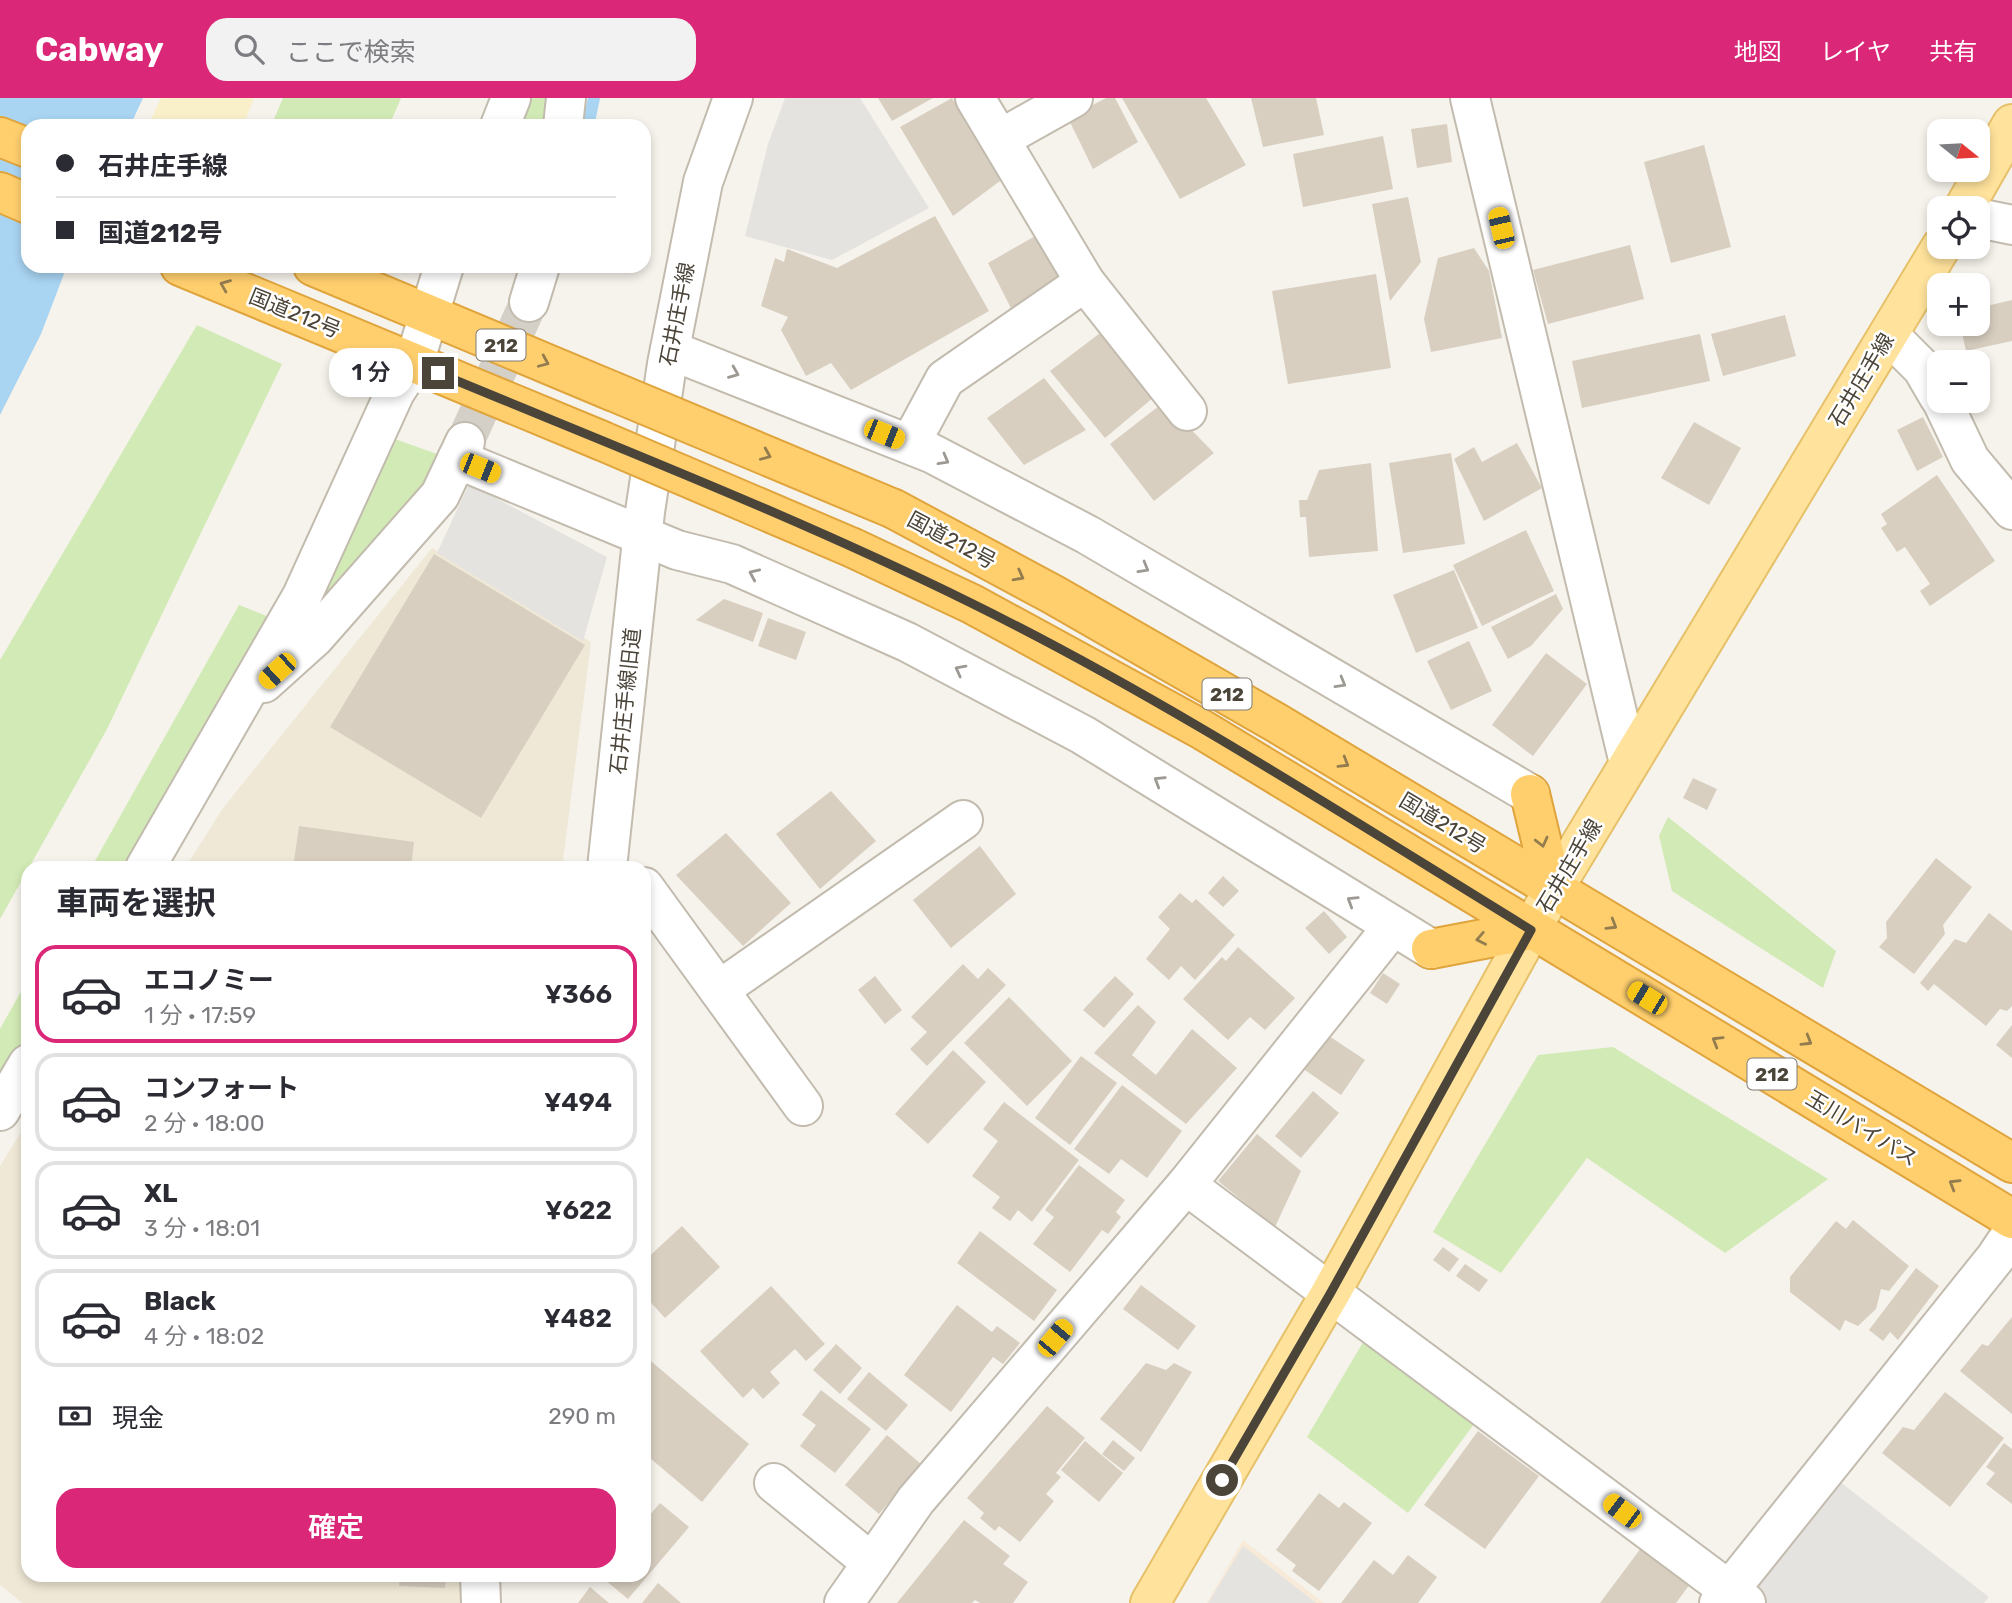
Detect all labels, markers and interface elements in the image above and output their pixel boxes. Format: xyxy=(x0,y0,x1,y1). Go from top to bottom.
search box xyxy=(206,18,696,81)
text: Cabway xyxy=(35,30,164,69)
icon: search xyxy=(230,30,268,68)
text: ここで検索 xyxy=(286,37,416,68)
text: 地図 xyxy=(1734,38,1782,66)
text: レイヤ xyxy=(1820,38,1891,66)
text: 共有 xyxy=(1929,38,1977,66)
north arrow xyxy=(1927,119,1990,182)
map controls xyxy=(1927,119,1990,413)
text: 石井庄手線 xyxy=(98,151,228,182)
button: locate xyxy=(1927,196,1990,259)
car xyxy=(1487,205,1516,251)
text: 国道212号 xyxy=(98,218,223,249)
street label: 石井庄手線 xyxy=(655,260,699,368)
button: + xyxy=(1927,273,1990,336)
one-way arrow xyxy=(220,279,232,293)
street label: 国道212号 xyxy=(246,283,344,343)
street label: 石井庄手線 xyxy=(1823,329,1899,431)
road number: 212 xyxy=(476,330,526,360)
callout: 1 分 xyxy=(330,348,414,398)
button: − xyxy=(1927,350,1990,413)
one-way arrow xyxy=(537,354,549,368)
route end xyxy=(422,357,454,389)
text: 1 分 xyxy=(351,358,391,386)
one-way arrow xyxy=(727,365,739,379)
car xyxy=(861,416,908,452)
one-way arrow xyxy=(758,447,771,461)
car xyxy=(457,450,504,486)
one-way arrow xyxy=(937,452,949,465)
street label: 国道212号 xyxy=(903,506,1001,574)
one-way arrow xyxy=(1137,560,1150,573)
one-way arrow xyxy=(749,568,761,582)
one-way arrow xyxy=(1012,568,1025,581)
street label: 石井庄手線旧道 xyxy=(605,627,645,775)
car xyxy=(255,649,300,693)
one-way arrow xyxy=(955,665,967,678)
one-way arrow xyxy=(1333,675,1346,688)
road number: 212 xyxy=(1202,678,1252,709)
one-way arrow xyxy=(1336,755,1349,768)
one-way arrow xyxy=(1153,777,1166,790)
street label: 国道212号 xyxy=(1395,787,1491,859)
street label: 石井庄手線 xyxy=(1531,815,1607,917)
one-way arrow xyxy=(1534,836,1548,848)
text: 車両を選択 xyxy=(56,884,216,922)
one-way arrow xyxy=(1347,896,1360,909)
one-way arrow xyxy=(1604,917,1617,930)
one-way arrow xyxy=(1475,931,1487,946)
icon: car xyxy=(60,963,123,1026)
text: エコノミー xyxy=(144,965,274,996)
car xyxy=(1624,978,1671,1018)
text: ¥366 xyxy=(545,979,612,1010)
text: 1 分 · 17:59 xyxy=(144,1001,256,1029)
one-way arrow xyxy=(1800,1033,1813,1046)
one-way arrow xyxy=(1711,1036,1724,1049)
road number: 212 xyxy=(1748,1058,1796,1090)
icon: car xyxy=(60,1071,123,1134)
text: コンフォート xyxy=(144,1073,299,1104)
street label: 玉川バイパス xyxy=(1802,1085,1922,1171)
text: ¥494 xyxy=(544,1087,612,1118)
text: 2 分 · 18:00 xyxy=(144,1109,265,1137)
text: XL xyxy=(144,1178,177,1209)
icon: car xyxy=(60,1179,123,1242)
one-way arrow xyxy=(1948,1179,1961,1192)
text: ¥622 xyxy=(545,1195,612,1226)
text: 3 分 · 18:01 xyxy=(144,1214,260,1242)
text: Black xyxy=(144,1286,216,1317)
icon: car xyxy=(60,1287,123,1350)
text: ¥482 xyxy=(543,1303,612,1334)
car xyxy=(1034,1315,1077,1361)
text: 4 分 · 18:02 xyxy=(144,1322,264,1350)
icon: cash xyxy=(56,1397,94,1435)
text: 290 m xyxy=(548,1402,616,1430)
text: 現金 xyxy=(112,1403,164,1434)
route start xyxy=(1206,1464,1238,1496)
button: 確定 xyxy=(56,1488,616,1568)
car xyxy=(1599,1490,1646,1532)

